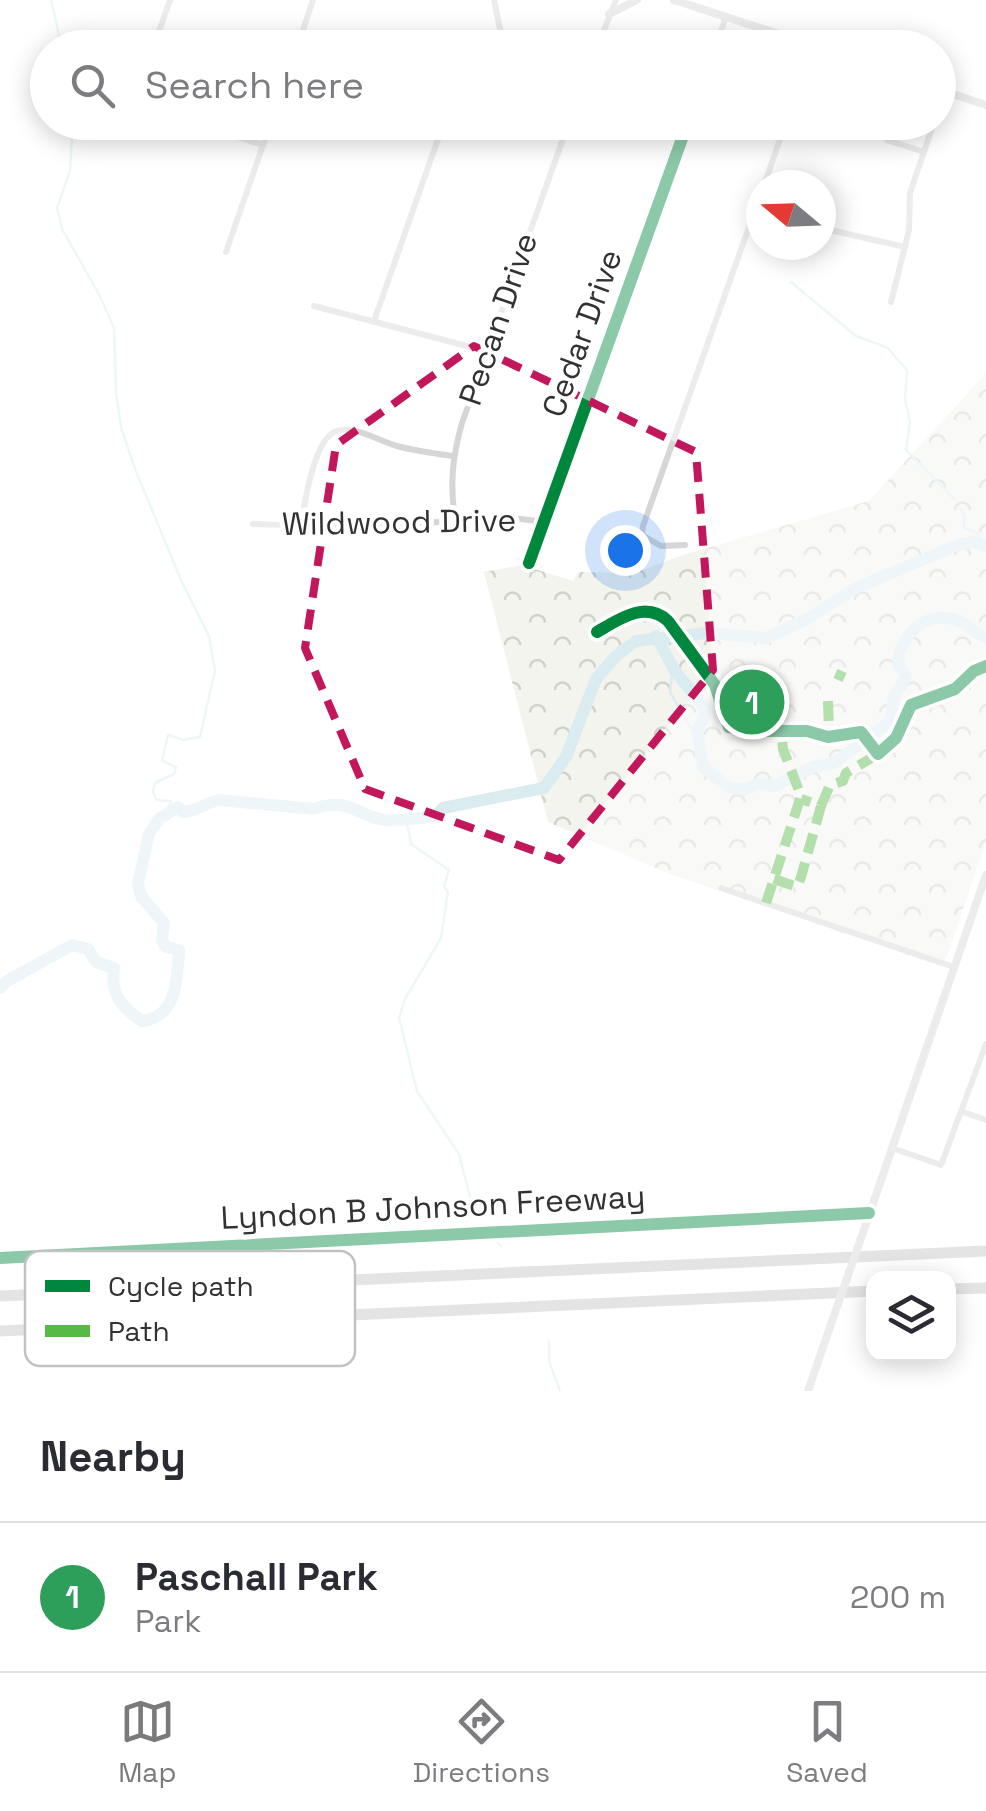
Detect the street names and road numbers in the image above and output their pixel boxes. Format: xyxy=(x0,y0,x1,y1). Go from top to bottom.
street label: Pecan Drive xyxy=(450,228,546,410)
street label: Cedar Drive xyxy=(533,244,631,422)
street label: Wildwood Drive xyxy=(281,500,517,544)
street label: Lyndon B Johnson Freeway xyxy=(220,1176,646,1238)

